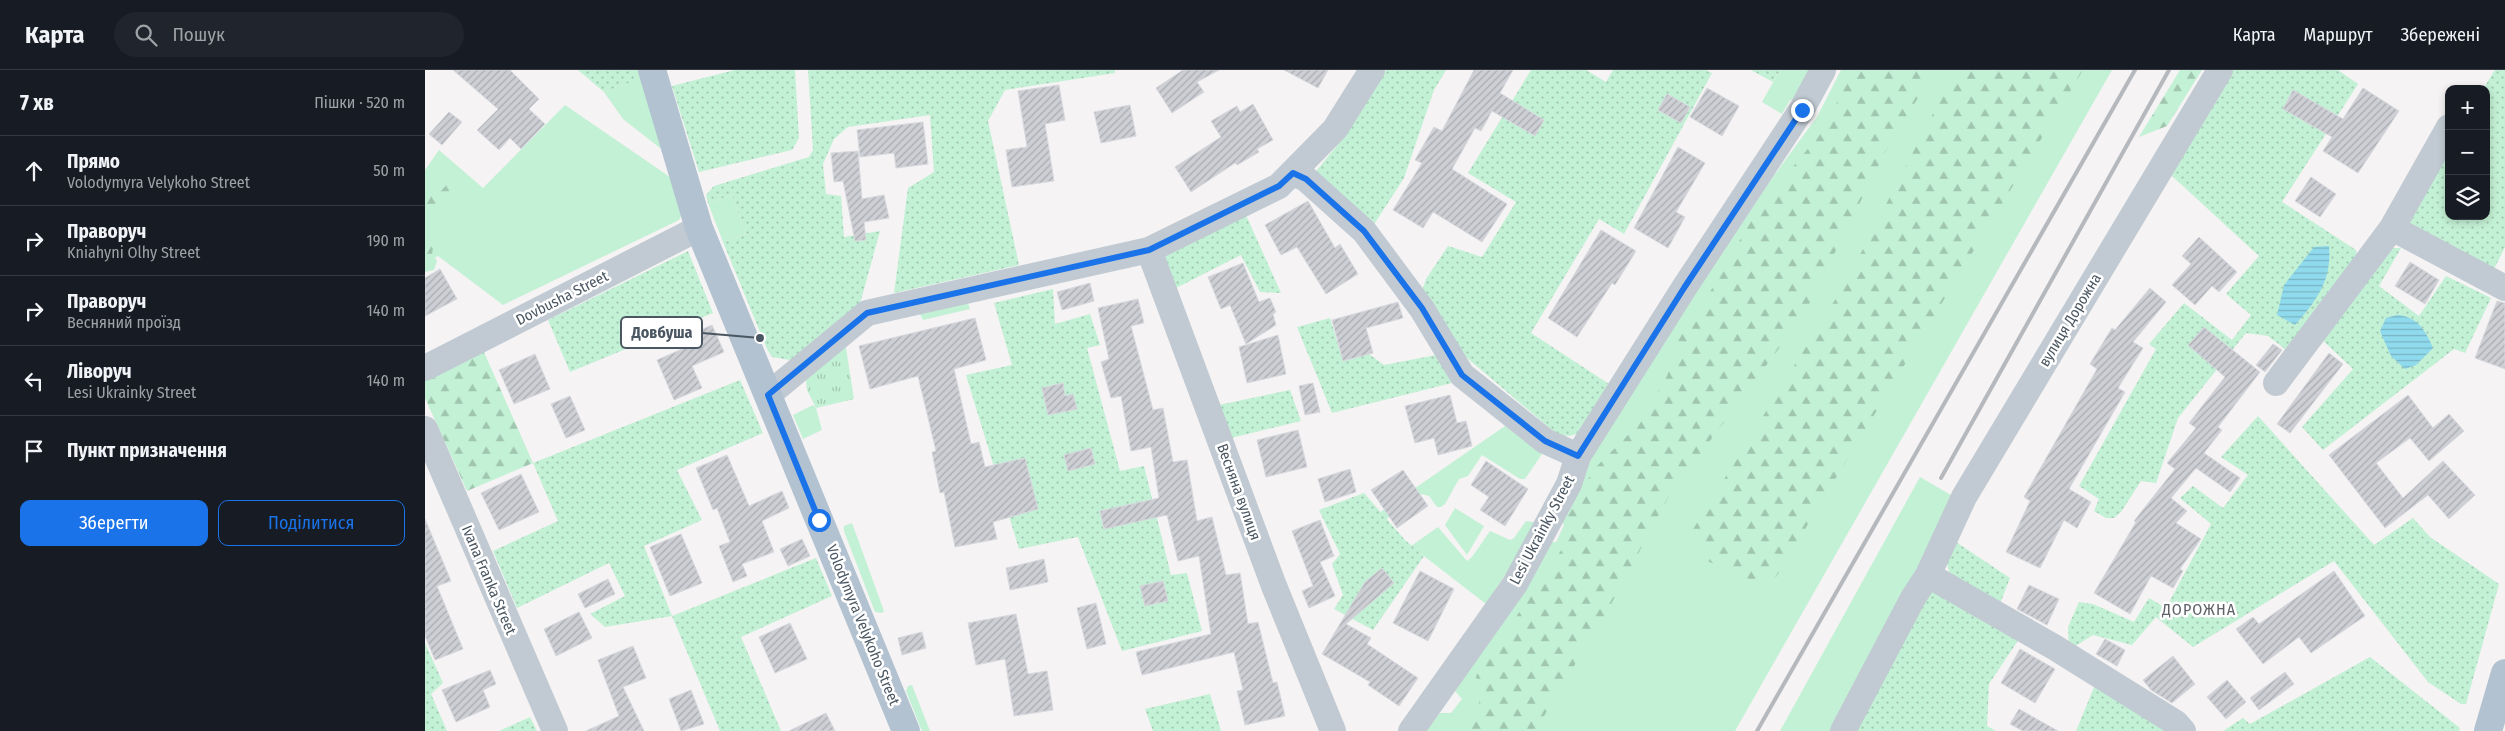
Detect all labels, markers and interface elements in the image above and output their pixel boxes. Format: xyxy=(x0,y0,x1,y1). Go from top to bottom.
search box xyxy=(114,12,464,57)
text: Карта xyxy=(25,21,84,49)
icon: search xyxy=(132,21,160,49)
text: Пошук xyxy=(172,23,225,46)
text: Карта xyxy=(2233,24,2276,46)
text: Маршрут xyxy=(2304,24,2373,46)
text: Збережені xyxy=(2401,24,2480,46)
map controls xyxy=(2445,85,2490,220)
button: + xyxy=(2445,85,2490,130)
text: 7 хв xyxy=(20,90,54,116)
text: Пішки · 520 m xyxy=(314,93,405,112)
route end xyxy=(1791,99,1814,122)
button: − xyxy=(2445,130,2490,175)
text: Прямо xyxy=(67,150,120,173)
icon: ahead xyxy=(20,157,48,185)
text: 50 m xyxy=(373,161,405,180)
text: Volodymyra Velykoho Street xyxy=(67,173,250,192)
button: layers xyxy=(2445,175,2490,220)
text: Праворуч xyxy=(67,220,146,243)
icon: right xyxy=(20,227,48,255)
text: 190 m xyxy=(367,231,405,250)
text: Kniahyni Olhy Street xyxy=(67,243,200,262)
street label: Dovbusha Street xyxy=(513,267,611,329)
street label: вулиця Дорожна xyxy=(2035,270,2105,370)
text: Праворуч xyxy=(67,290,146,313)
icon: right xyxy=(20,297,48,325)
text: 140 m xyxy=(367,301,405,320)
text: Весняний проїзд xyxy=(67,313,181,332)
callout: Довбуша xyxy=(621,317,702,348)
text: Довбуша xyxy=(630,323,693,342)
text: Ліворуч xyxy=(67,360,132,383)
icon: left xyxy=(20,367,48,395)
text: 140 m xyxy=(367,371,405,390)
text: Lesi Ukrainky Street xyxy=(67,383,196,402)
icon: arrive xyxy=(20,437,48,465)
text: Пункт призначення xyxy=(67,439,227,462)
street label: Весняна вулиця xyxy=(1213,441,1265,543)
street label: Lesi Ukrainky Street xyxy=(1506,472,1578,588)
button: Зберегти xyxy=(20,500,208,546)
button: Поділитися xyxy=(218,500,405,546)
route start xyxy=(808,509,831,532)
street label: Ivana Franka Street xyxy=(458,523,520,638)
street label: Volodymyra Velykoho Street xyxy=(823,542,904,708)
district label: ДОРОЖНА xyxy=(2161,600,2236,619)

